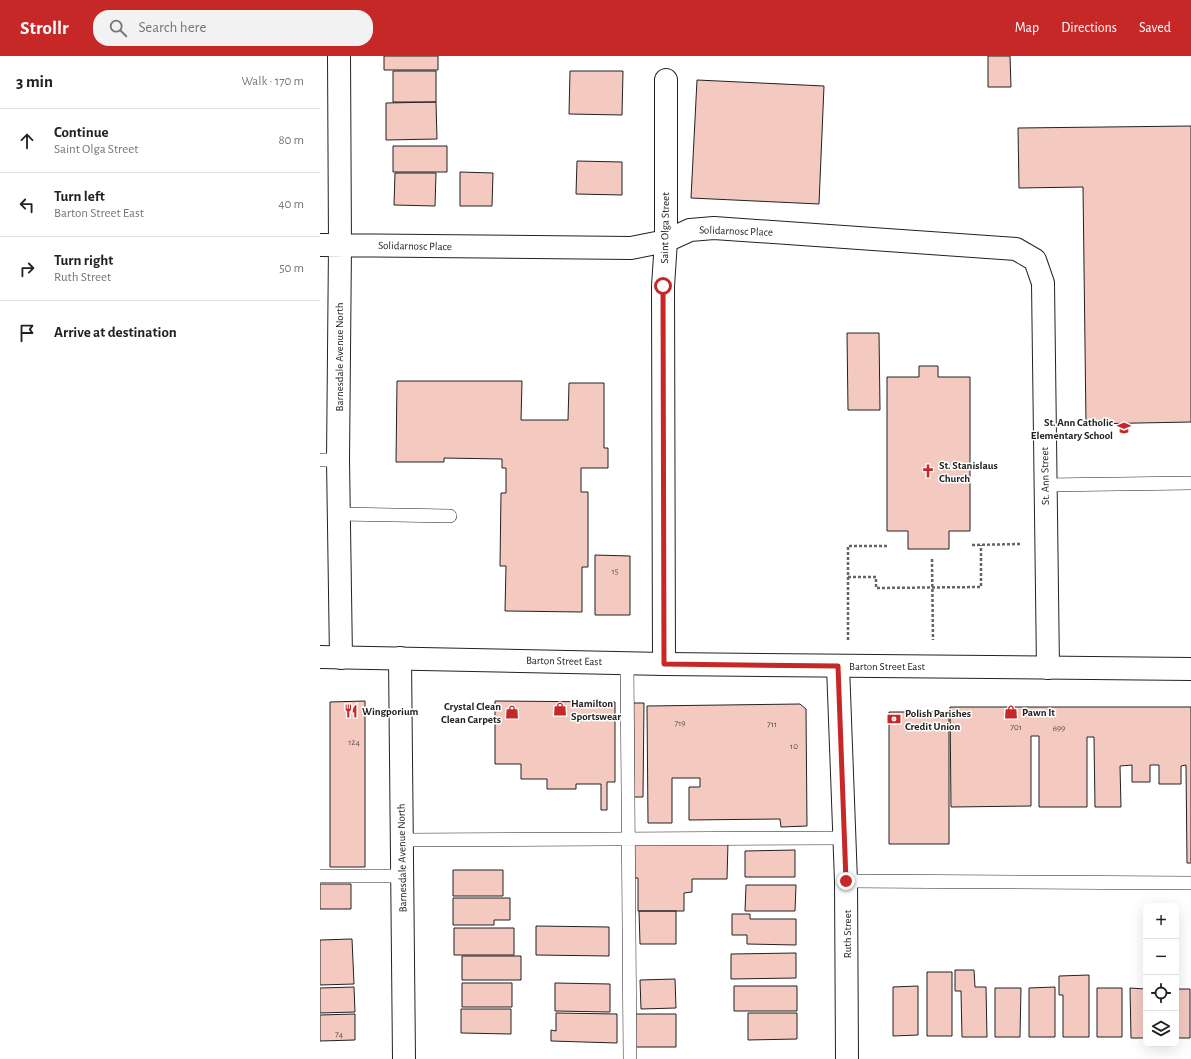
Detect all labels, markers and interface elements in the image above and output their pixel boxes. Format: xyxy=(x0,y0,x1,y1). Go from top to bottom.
search box xyxy=(93,10,373,46)
icon: search xyxy=(107,17,129,39)
text: Strollr xyxy=(20,19,69,38)
text: Search here xyxy=(139,20,206,35)
text: Map xyxy=(1015,21,1039,35)
text: Directions xyxy=(1061,21,1117,35)
text: Saved xyxy=(1139,21,1171,35)
text: 3 min xyxy=(16,73,53,90)
text: Walk · 170 m xyxy=(241,75,304,88)
text: Continue xyxy=(54,125,109,140)
icon: ahead xyxy=(16,130,38,152)
text: 80 m xyxy=(278,134,304,147)
text: Saint Olga Street xyxy=(54,143,138,156)
text: Turn left xyxy=(54,189,105,204)
street label: Saint Olga Street xyxy=(659,192,671,264)
icon: left xyxy=(16,194,38,216)
text: 40 m xyxy=(278,198,304,211)
text: Barton Street East xyxy=(54,207,144,220)
street label: Solidarnosc Place xyxy=(699,224,773,238)
street label: Solidarnosc Place xyxy=(378,240,452,252)
text: Turn right xyxy=(54,253,113,268)
icon: right xyxy=(16,258,38,280)
text: 50 m xyxy=(279,262,304,275)
text: Ruth Street xyxy=(54,271,111,284)
route start xyxy=(654,277,672,295)
street label: Barnesdale Avenue North xyxy=(334,303,345,411)
icon: arrive xyxy=(16,322,38,344)
text: Arrive at destination xyxy=(54,325,177,340)
place label: St. Ann Catholic Elementary School xyxy=(1031,417,1114,441)
school or university icon: St. Ann Catholic Elementary School xyxy=(1116,420,1132,436)
street label: St. Ann Street xyxy=(1039,446,1051,505)
place label: St. Stanislaus Church xyxy=(939,460,998,484)
church icon: St. Stanislaus Church xyxy=(920,463,936,479)
house number: 15 xyxy=(612,567,619,576)
street label: Barton Street East xyxy=(526,655,603,667)
street label: Barton Street East xyxy=(849,661,925,672)
place label: Hamilton Sportswear xyxy=(571,698,621,722)
place label: Crystal Clean Clean Carpets xyxy=(441,701,501,725)
shop icon: Hamilton Sportswear xyxy=(552,701,568,717)
restaurant icon: Wingporium xyxy=(343,703,359,719)
shop icon: Crystal Clean Clean Carpets xyxy=(504,704,520,720)
shop icon: Pawn It xyxy=(1003,704,1019,720)
place label: Wingporium xyxy=(362,706,419,717)
place label: Pawn It xyxy=(1022,707,1055,718)
place label: Polish Parishes Credit Union xyxy=(905,708,971,732)
bank icon: Polish Parishes Credit Union xyxy=(886,711,902,727)
house number: 719 xyxy=(674,719,686,728)
house number: 711 xyxy=(767,720,777,729)
house number: 701 xyxy=(1010,723,1022,732)
house number: 699 xyxy=(1053,724,1065,733)
house number: 124 xyxy=(348,738,360,747)
house number: 10 xyxy=(790,742,798,751)
street label: Barnesdale Avenue North xyxy=(396,803,408,913)
route end xyxy=(837,872,855,890)
map controls xyxy=(1143,903,1179,1047)
button: + xyxy=(1143,903,1179,939)
street label: Ruth Street xyxy=(842,909,853,958)
button: − xyxy=(1143,939,1179,975)
button: locate xyxy=(1143,975,1179,1011)
button: layers xyxy=(1143,1011,1179,1047)
house number: 74 xyxy=(335,1030,344,1039)

